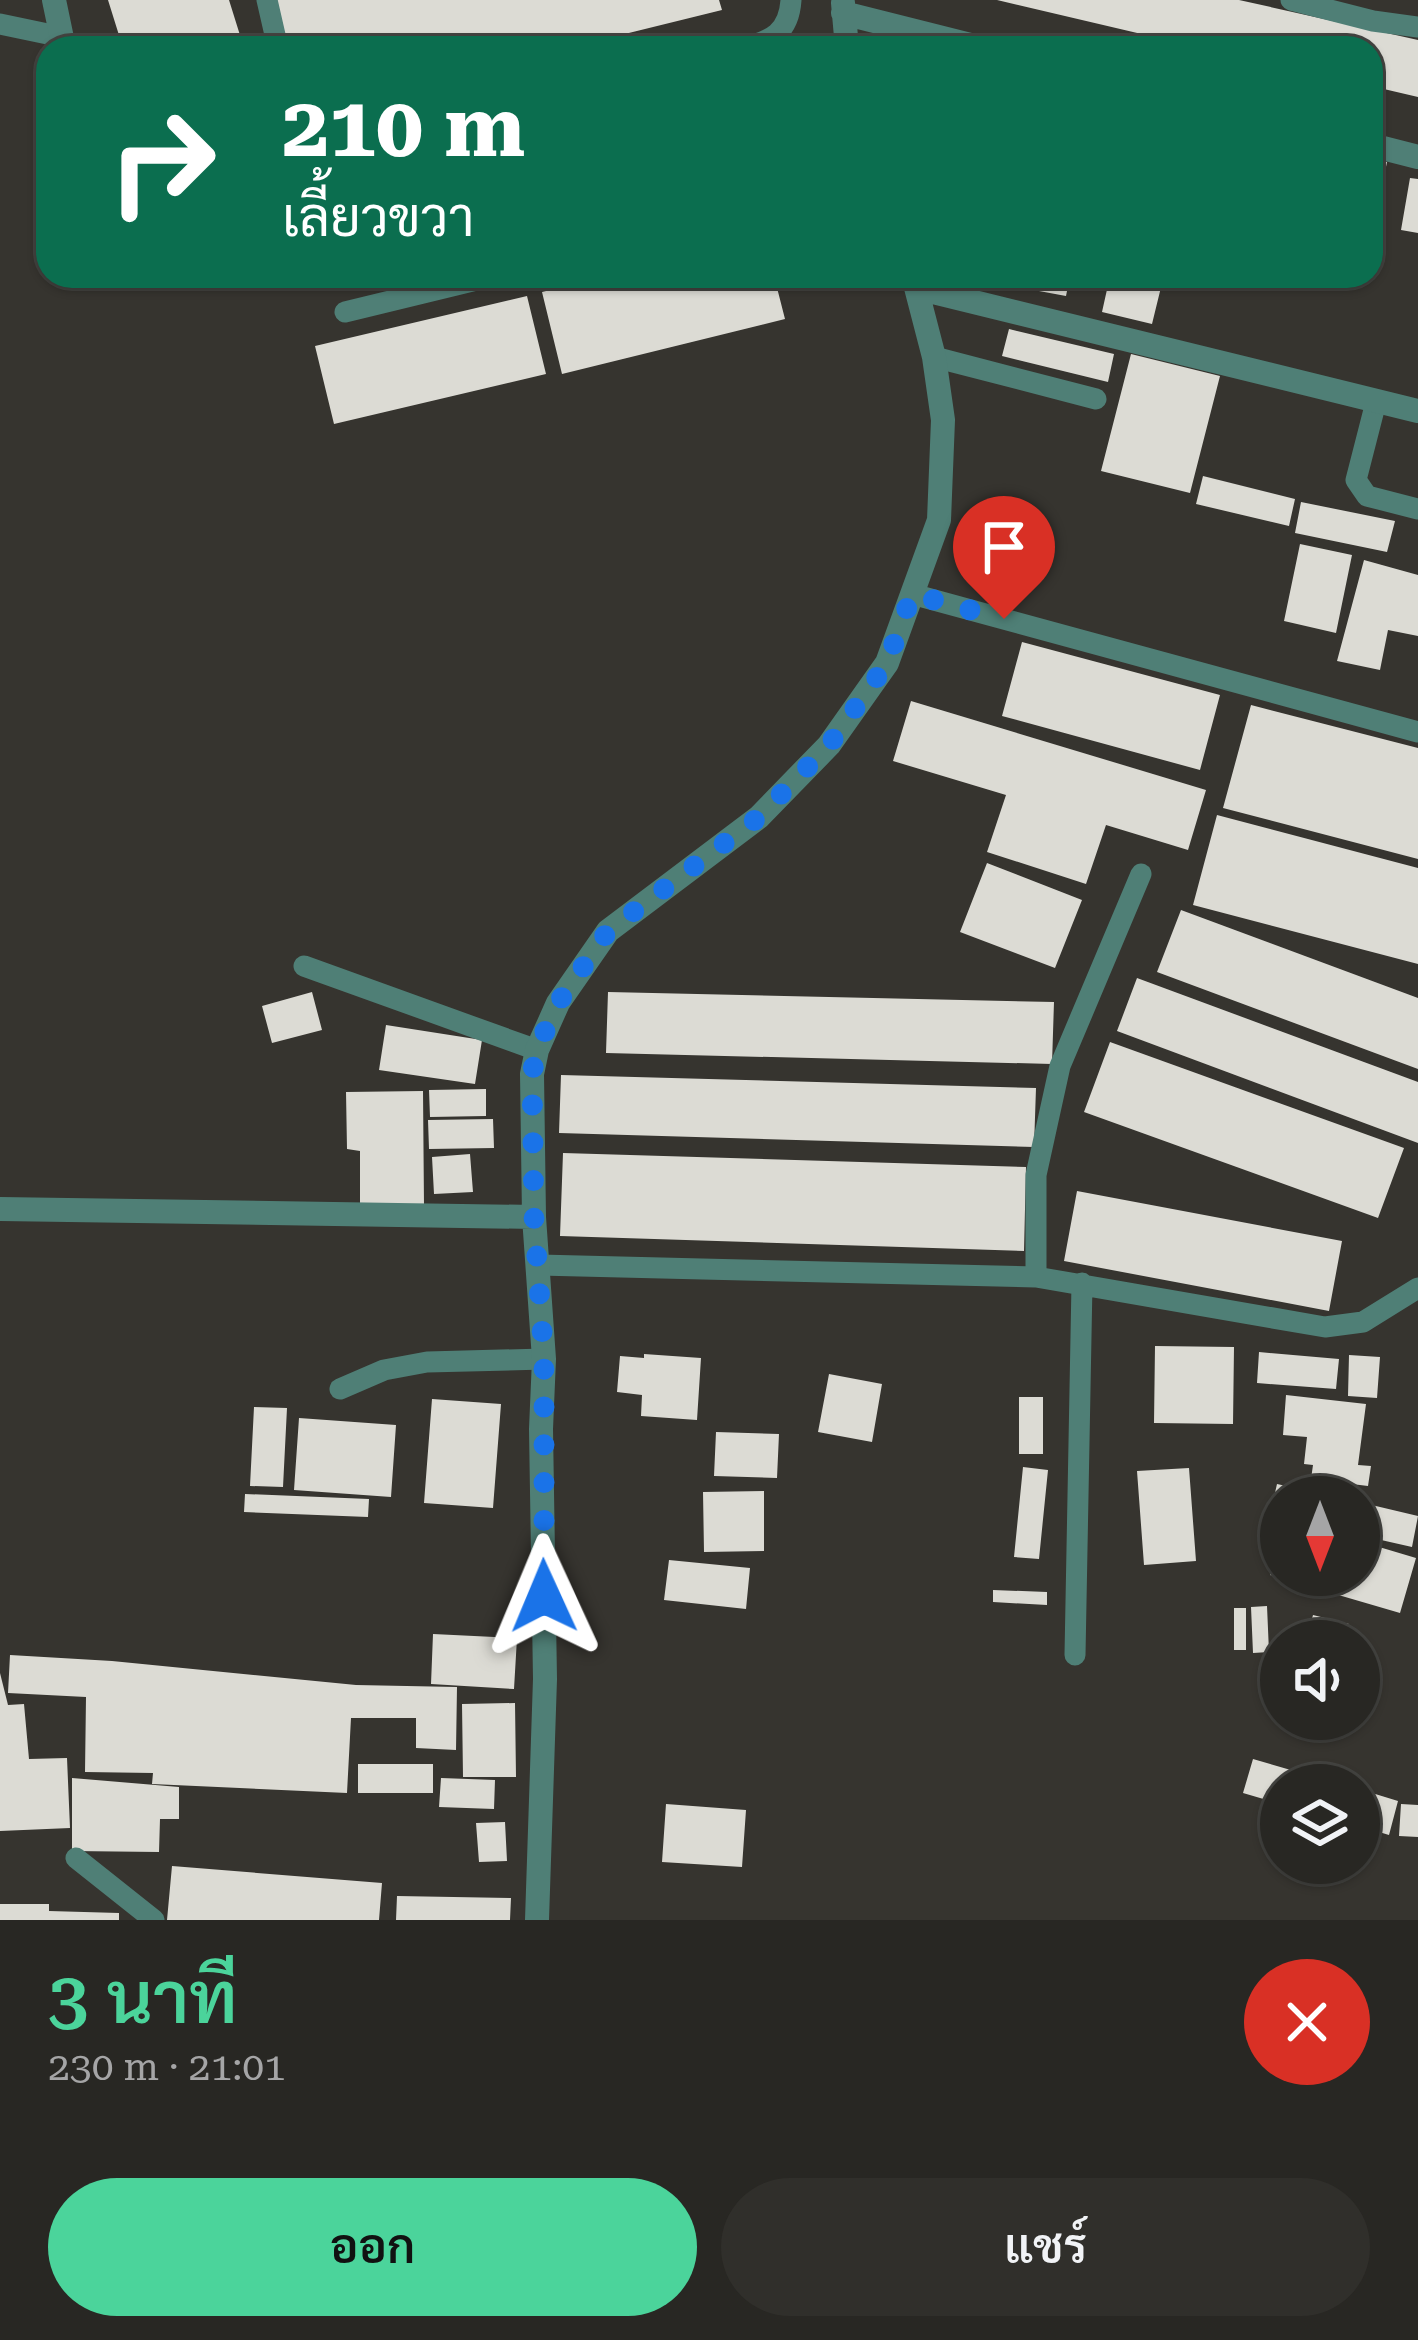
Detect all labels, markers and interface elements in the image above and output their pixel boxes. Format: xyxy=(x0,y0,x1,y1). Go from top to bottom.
text: 210 m xyxy=(282,78,525,176)
icon: right xyxy=(84,84,240,240)
text: เลี้ยวขวา xyxy=(282,186,475,249)
pin xyxy=(953,496,1055,619)
icon: arrive xyxy=(971,514,1037,580)
north arrow xyxy=(1260,1476,1380,1596)
map controls xyxy=(1260,1476,1380,1884)
position arrow xyxy=(481,1533,607,1659)
button: sound xyxy=(1260,1620,1380,1740)
button: layers xyxy=(1260,1764,1380,1884)
text: 3 นาที xyxy=(48,1956,238,2041)
button: close xyxy=(1244,1959,1370,2085)
text: 230 m · 21:01 xyxy=(48,2044,286,2090)
button: ออก xyxy=(48,2178,697,2316)
button: แชร์ xyxy=(721,2178,1370,2316)

